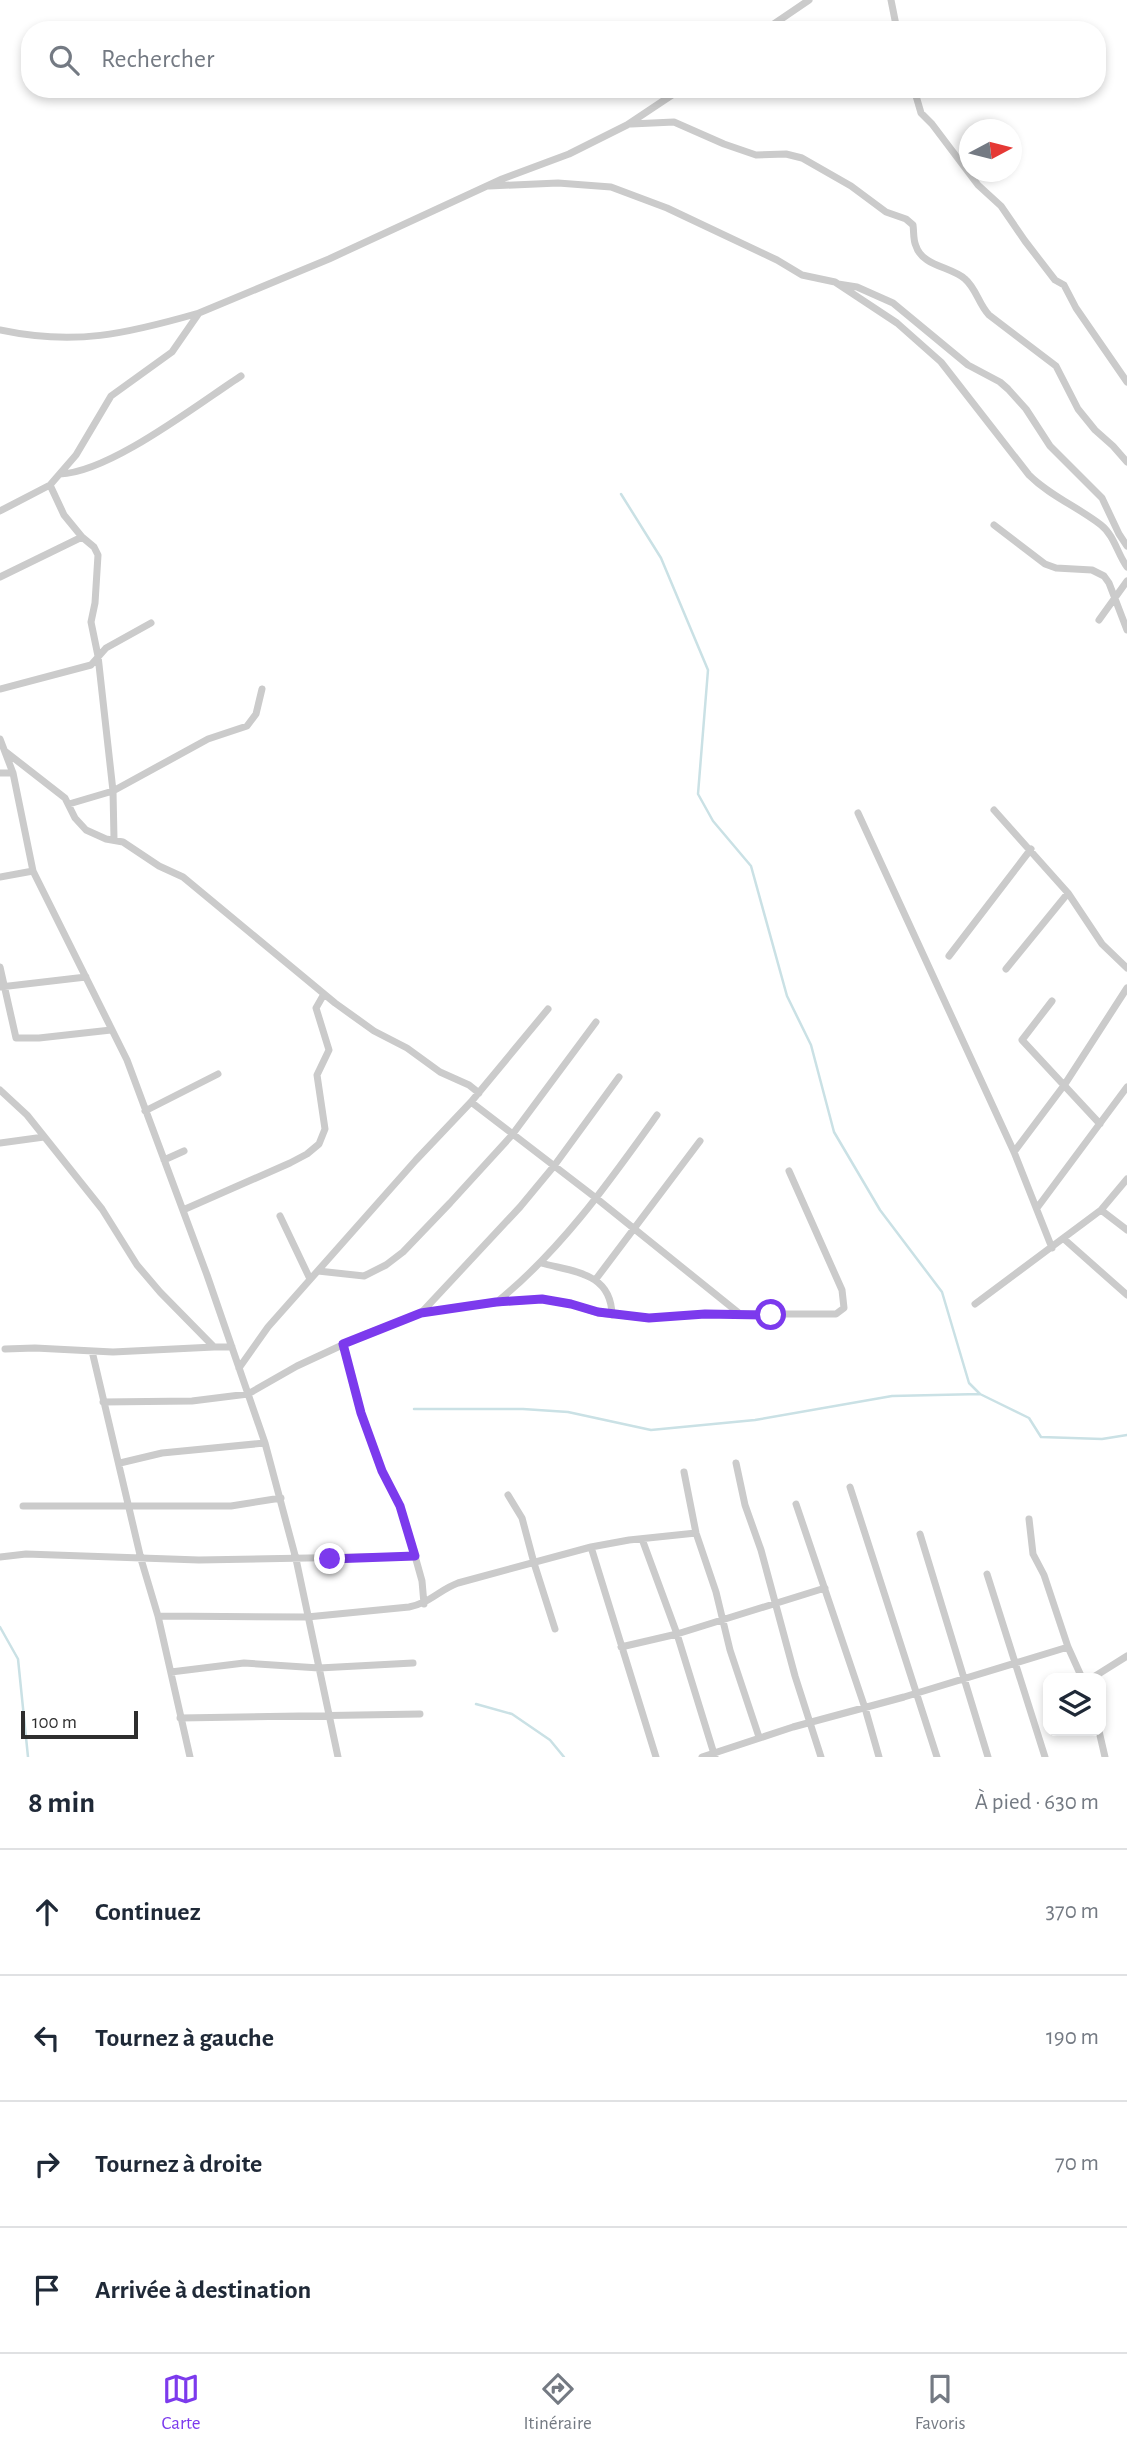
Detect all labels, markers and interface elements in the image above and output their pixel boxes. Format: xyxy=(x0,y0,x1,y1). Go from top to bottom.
search box xyxy=(21,21,1106,98)
icon: search xyxy=(45,41,83,79)
text: Rechercher xyxy=(101,46,214,72)
north arrow xyxy=(959,119,1022,182)
route start xyxy=(755,1299,786,1330)
route end xyxy=(314,1543,345,1574)
map controls xyxy=(1043,1673,1106,1736)
button: layers xyxy=(1043,1673,1106,1736)
scale bar xyxy=(21,1708,138,1740)
text: 100 m xyxy=(32,1713,77,1732)
text: 8 min xyxy=(28,1788,95,1818)
text: À pied · 630 m xyxy=(975,1791,1099,1814)
icon: ahead xyxy=(28,1893,66,1931)
text: Continuez xyxy=(95,1899,201,1925)
text: 370 m xyxy=(1046,1900,1099,1923)
icon: left xyxy=(28,2019,66,2057)
text: Tournez à gauche xyxy=(95,2025,274,2051)
text: 190 m xyxy=(1046,2026,1099,2049)
icon: right xyxy=(28,2145,66,2183)
text: Tournez à droite xyxy=(95,2151,262,2177)
text: 70 m xyxy=(1055,2152,1099,2175)
icon: arrive xyxy=(28,2271,66,2309)
text: Arrivée à destination xyxy=(95,2277,311,2303)
tab: Carte xyxy=(161,2370,201,2435)
tab: Itinéraire xyxy=(523,2370,592,2435)
tab: Favoris xyxy=(915,2370,966,2435)

